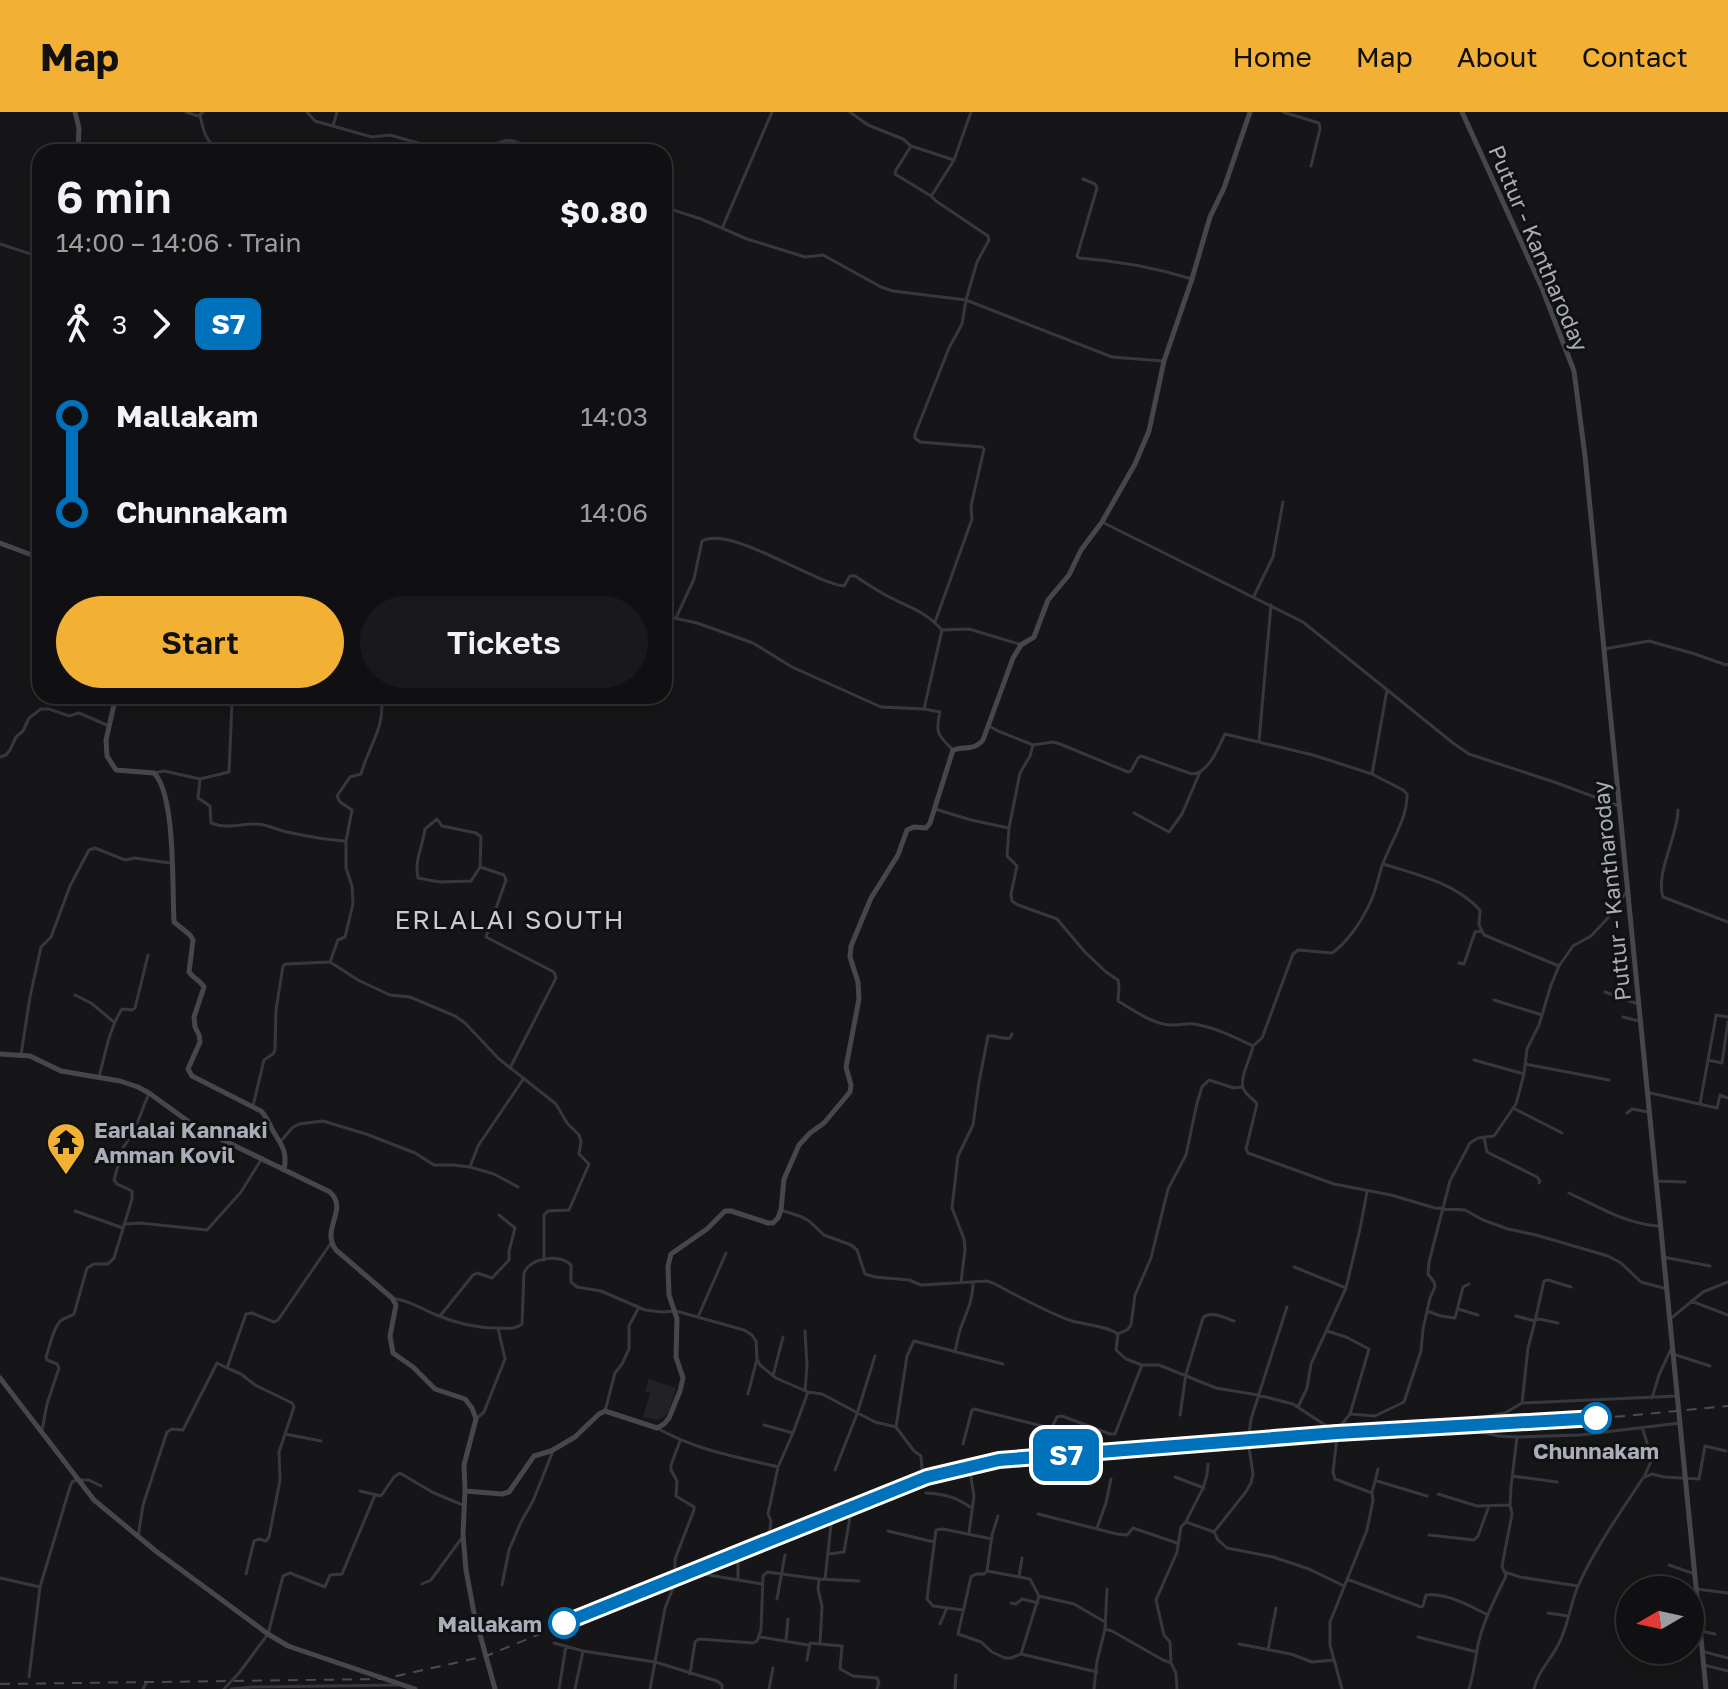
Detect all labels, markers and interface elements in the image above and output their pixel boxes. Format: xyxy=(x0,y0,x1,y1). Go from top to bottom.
text: Map xyxy=(40,34,119,79)
text: Home xyxy=(1233,40,1312,73)
text: Map xyxy=(1356,40,1413,73)
text: About xyxy=(1457,40,1538,73)
text: Contact xyxy=(1582,40,1688,73)
street label: Puttur - Kantharoday xyxy=(1483,141,1595,355)
text: 6 min xyxy=(56,170,172,223)
text: $0.80 xyxy=(560,194,648,230)
text: 14:00 – 14:06 · Train xyxy=(56,227,302,258)
icon: walk xyxy=(56,302,100,346)
icon: forward xyxy=(139,302,183,346)
text: S7 xyxy=(211,307,245,340)
text: 3 xyxy=(112,309,127,340)
text: Mallakam xyxy=(116,398,258,434)
text: 14:03 xyxy=(580,401,648,432)
text: Chunnakam xyxy=(116,494,288,530)
text: 14:06 xyxy=(580,497,648,528)
button: Start xyxy=(56,596,344,688)
button: Tickets xyxy=(360,596,648,688)
street label: Puttur - Kantharoday xyxy=(1586,780,1636,1002)
district label: ERLALAI SOUTH xyxy=(395,904,625,935)
place label: Earlalai Kannaki Amman Kovil xyxy=(94,1116,268,1168)
temple icon: Earlalai Kannaki Amman Kovil xyxy=(45,1121,87,1176)
marker: Chunnakam xyxy=(1581,1403,1611,1433)
line badge: S7 xyxy=(1030,1429,1102,1481)
place label: Chunnakam xyxy=(1533,1437,1659,1464)
text: S7 xyxy=(1049,1438,1083,1471)
north arrow xyxy=(1616,1576,1704,1664)
map controls xyxy=(1616,1576,1704,1664)
marker: Mallakam xyxy=(549,1608,579,1638)
place label: Mallakam xyxy=(438,1610,542,1637)

